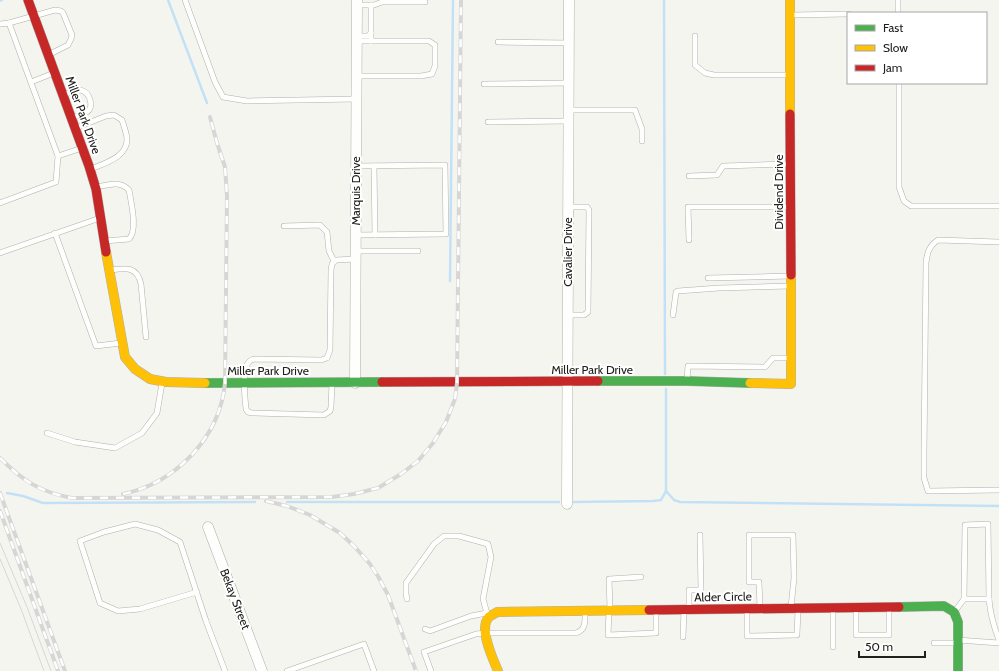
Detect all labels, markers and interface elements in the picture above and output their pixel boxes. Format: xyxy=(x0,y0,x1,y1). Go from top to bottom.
legend xyxy=(847,12,987,84)
text: Fast xyxy=(883,20,903,35)
text: Slow xyxy=(883,40,908,55)
text: Jam xyxy=(882,60,902,75)
street label: Miller Park Drive xyxy=(62,74,104,156)
street label: Dividend Drive xyxy=(771,154,786,230)
street label: Marquis Drive xyxy=(348,156,363,226)
street label: Cavalier Drive xyxy=(560,217,575,287)
street label: Miller Park Drive xyxy=(551,362,633,377)
street label: Miller Park Drive xyxy=(227,363,309,378)
street label: Bekay Street xyxy=(217,566,254,631)
street label: Alder Circle xyxy=(694,588,752,605)
scale bar xyxy=(859,633,925,659)
text: 50 m xyxy=(865,639,893,654)

